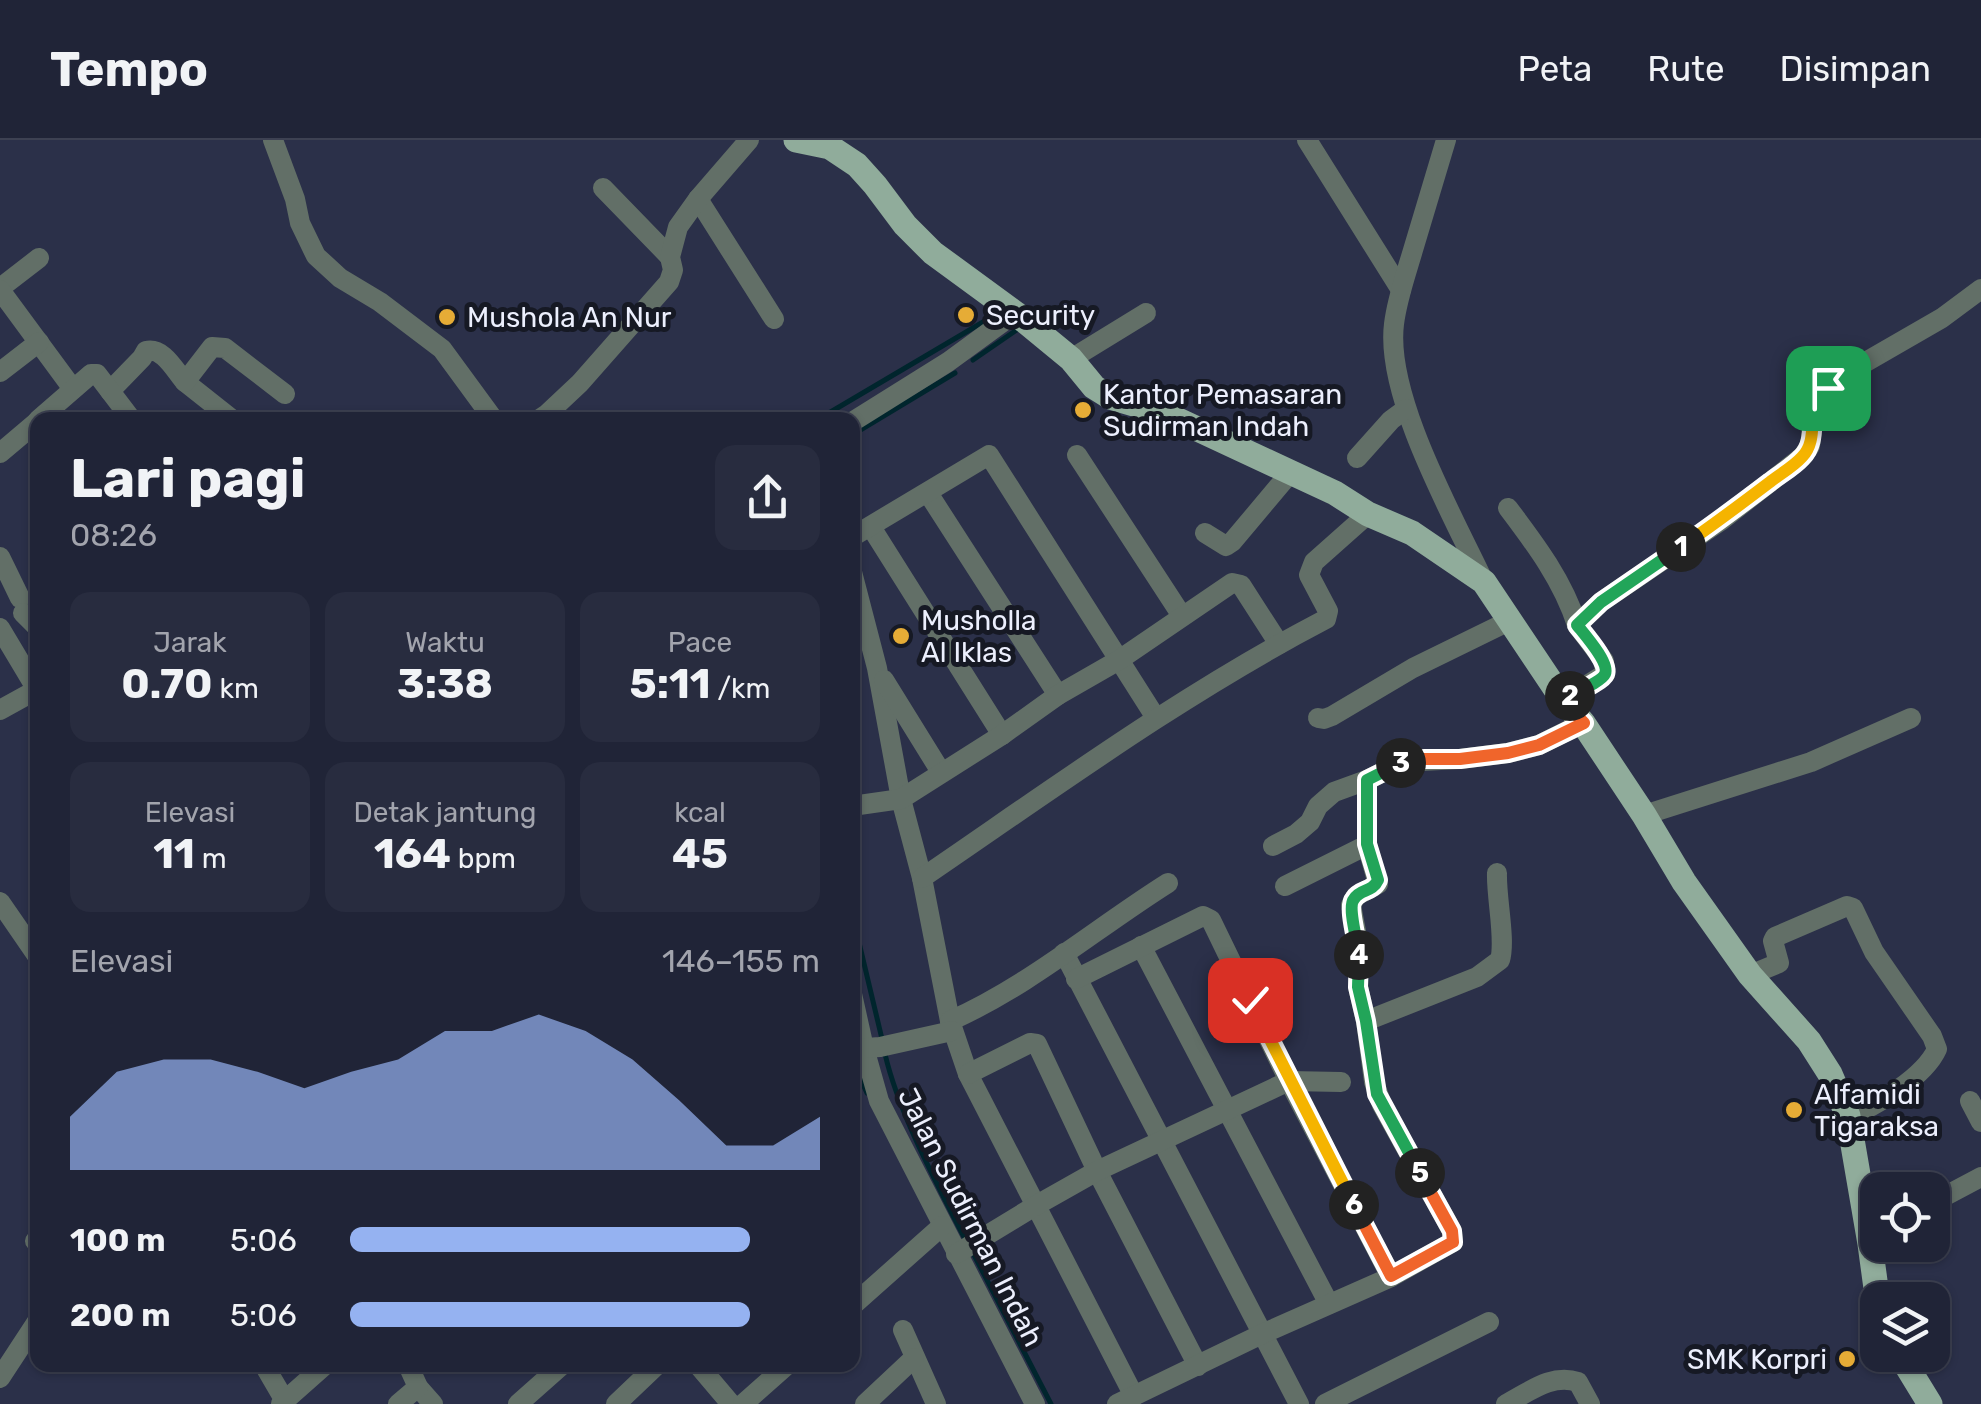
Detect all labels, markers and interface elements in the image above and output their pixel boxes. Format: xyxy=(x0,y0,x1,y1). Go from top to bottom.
text: Tempo xyxy=(50,41,208,98)
text: Peta xyxy=(1518,48,1592,90)
text: Rute xyxy=(1647,48,1725,90)
text: Disimpan xyxy=(1780,48,1931,90)
place label: Security xyxy=(986,299,1095,332)
place label: Mushola An Nur xyxy=(467,301,672,334)
marker: Security xyxy=(955,304,977,326)
marker: Mushola An Nur xyxy=(436,306,458,328)
pin xyxy=(1786,346,1871,431)
icon: arrive xyxy=(1801,361,1856,416)
place label: Kantor Pemasaran Sudirman Indah xyxy=(1103,378,1342,443)
marker: Kantor Pemasaran Sudirman Indah xyxy=(1072,399,1094,421)
button: share xyxy=(715,445,820,550)
text: Lari pagi xyxy=(70,446,305,511)
text: 08:26 xyxy=(70,516,157,554)
pin: 1 xyxy=(1656,522,1706,572)
text: 1 xyxy=(1674,530,1688,563)
place label: Musholla Al Iklas xyxy=(921,604,1037,669)
marker: Musholla Al Iklas xyxy=(890,625,912,647)
text: Jarak xyxy=(153,626,227,659)
text: Waktu xyxy=(405,626,485,659)
text: Pace xyxy=(668,626,732,659)
text: 0.70 xyxy=(121,659,213,709)
text: 3:38 xyxy=(397,659,493,709)
text: 5:11 xyxy=(630,659,711,709)
pin: 2 xyxy=(1545,671,1595,721)
text: km xyxy=(213,672,259,705)
text: /km xyxy=(711,672,770,705)
text: 2 xyxy=(1561,679,1579,712)
pin: 3 xyxy=(1376,738,1426,788)
text: 3 xyxy=(1392,746,1410,779)
text: Elevasi xyxy=(145,796,235,829)
text: Detak jantung xyxy=(353,796,537,829)
text: kcal xyxy=(674,796,726,829)
text: 11 xyxy=(153,829,195,879)
text: 164 xyxy=(374,829,451,879)
text: 45 xyxy=(672,829,728,879)
text: m xyxy=(195,842,227,875)
text: bpm xyxy=(451,842,516,875)
pin: 4 xyxy=(1334,930,1384,980)
text: 4 xyxy=(1349,938,1369,971)
text: Elevasi xyxy=(70,942,173,980)
text: 146–155 m xyxy=(662,942,820,980)
pin xyxy=(1208,958,1293,1043)
icon: check xyxy=(1223,973,1278,1028)
place label: Alfamidi Tigaraksa xyxy=(1814,1078,1939,1143)
street label: Jalan Sudirman Indah xyxy=(891,1083,1050,1352)
marker: Alfamidi Tigaraksa xyxy=(1783,1099,1805,1121)
pin: 5 xyxy=(1395,1148,1445,1198)
text: 5 xyxy=(1411,1156,1429,1189)
map controls xyxy=(1860,1172,1950,1372)
button: locate xyxy=(1860,1172,1950,1262)
pin: 6 xyxy=(1329,1180,1379,1230)
text: 6 xyxy=(1345,1188,1363,1221)
text: 100 m xyxy=(70,1221,166,1259)
text: 5:06 xyxy=(230,1221,297,1259)
button: layers xyxy=(1860,1282,1950,1372)
text: 200 m xyxy=(70,1296,170,1334)
text: 5:06 xyxy=(230,1296,297,1334)
place label: SMK Korpri xyxy=(1687,1343,1827,1376)
marker: SMK Korpri xyxy=(1836,1348,1858,1370)

